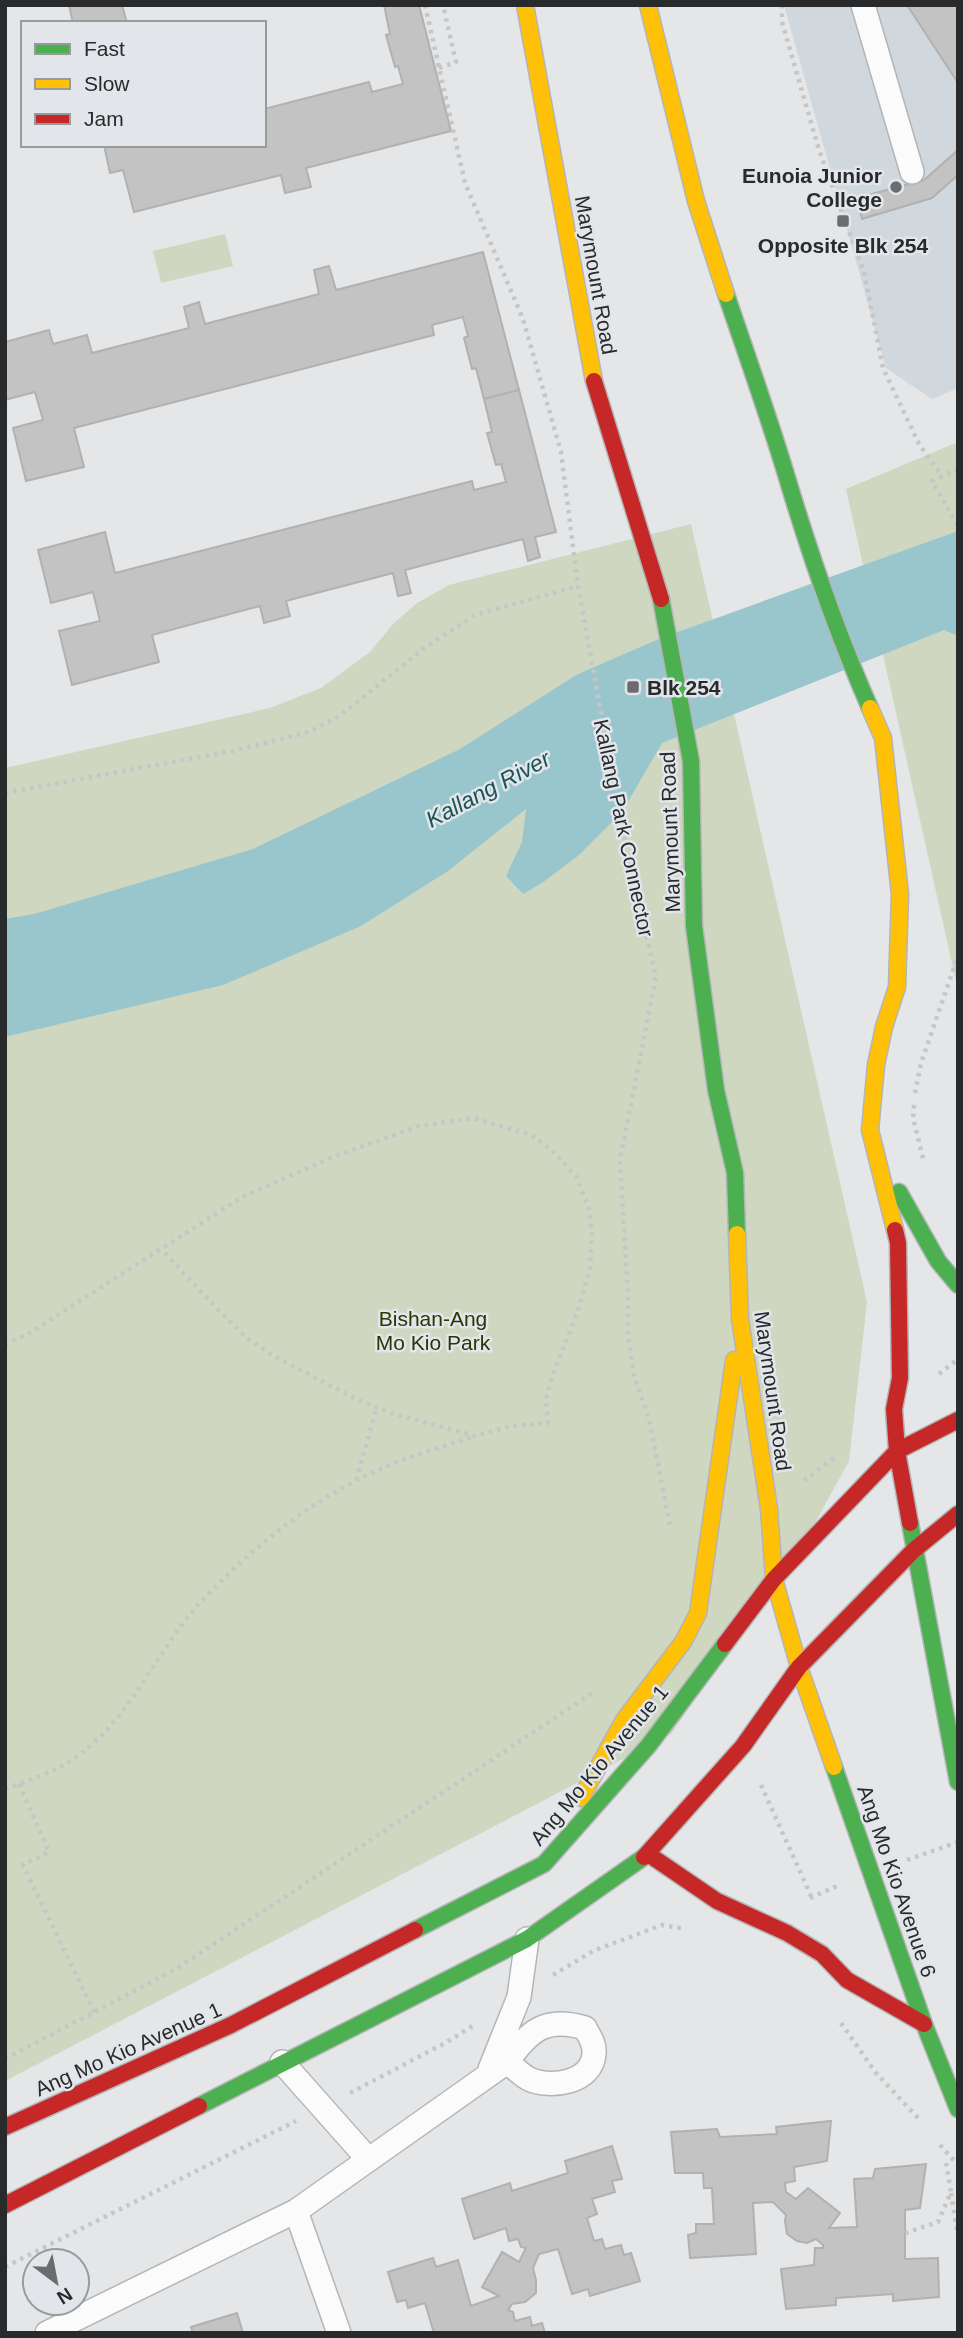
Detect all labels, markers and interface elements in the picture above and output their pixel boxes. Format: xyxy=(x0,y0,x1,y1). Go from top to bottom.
legend xyxy=(21,21,266,147)
text: Fast xyxy=(84,37,125,60)
text: Slow xyxy=(84,72,130,95)
text: Jam xyxy=(84,107,124,130)
place label: Eunoia Junior College xyxy=(742,164,882,211)
marker: Eunoia Junior College xyxy=(888,179,904,195)
street label: Marymount Road xyxy=(571,194,621,356)
marker: Opposite Blk 254 xyxy=(835,213,851,229)
place label: Opposite Blk 254 xyxy=(758,234,929,257)
place label: Blk 254 xyxy=(647,676,721,699)
marker: Blk 254 xyxy=(625,679,641,695)
street label: Kallang Park Connector xyxy=(590,717,658,939)
water label: Kallang River xyxy=(422,745,556,833)
street label: Marymount Road xyxy=(656,751,684,913)
park label: Bishan-Ang Mo Kio Park xyxy=(376,1307,491,1354)
street label: Marymount Road xyxy=(750,1310,796,1472)
street label: Ang Mo Kio Avenue 1 xyxy=(525,1680,673,1850)
street label: Ang Mo Kio Avenue 6 xyxy=(853,1782,941,1980)
street label: Ang Mo Kio Avenue 1 xyxy=(31,1997,225,2101)
north arrow xyxy=(21,2247,91,2317)
text: N xyxy=(53,2283,76,2309)

